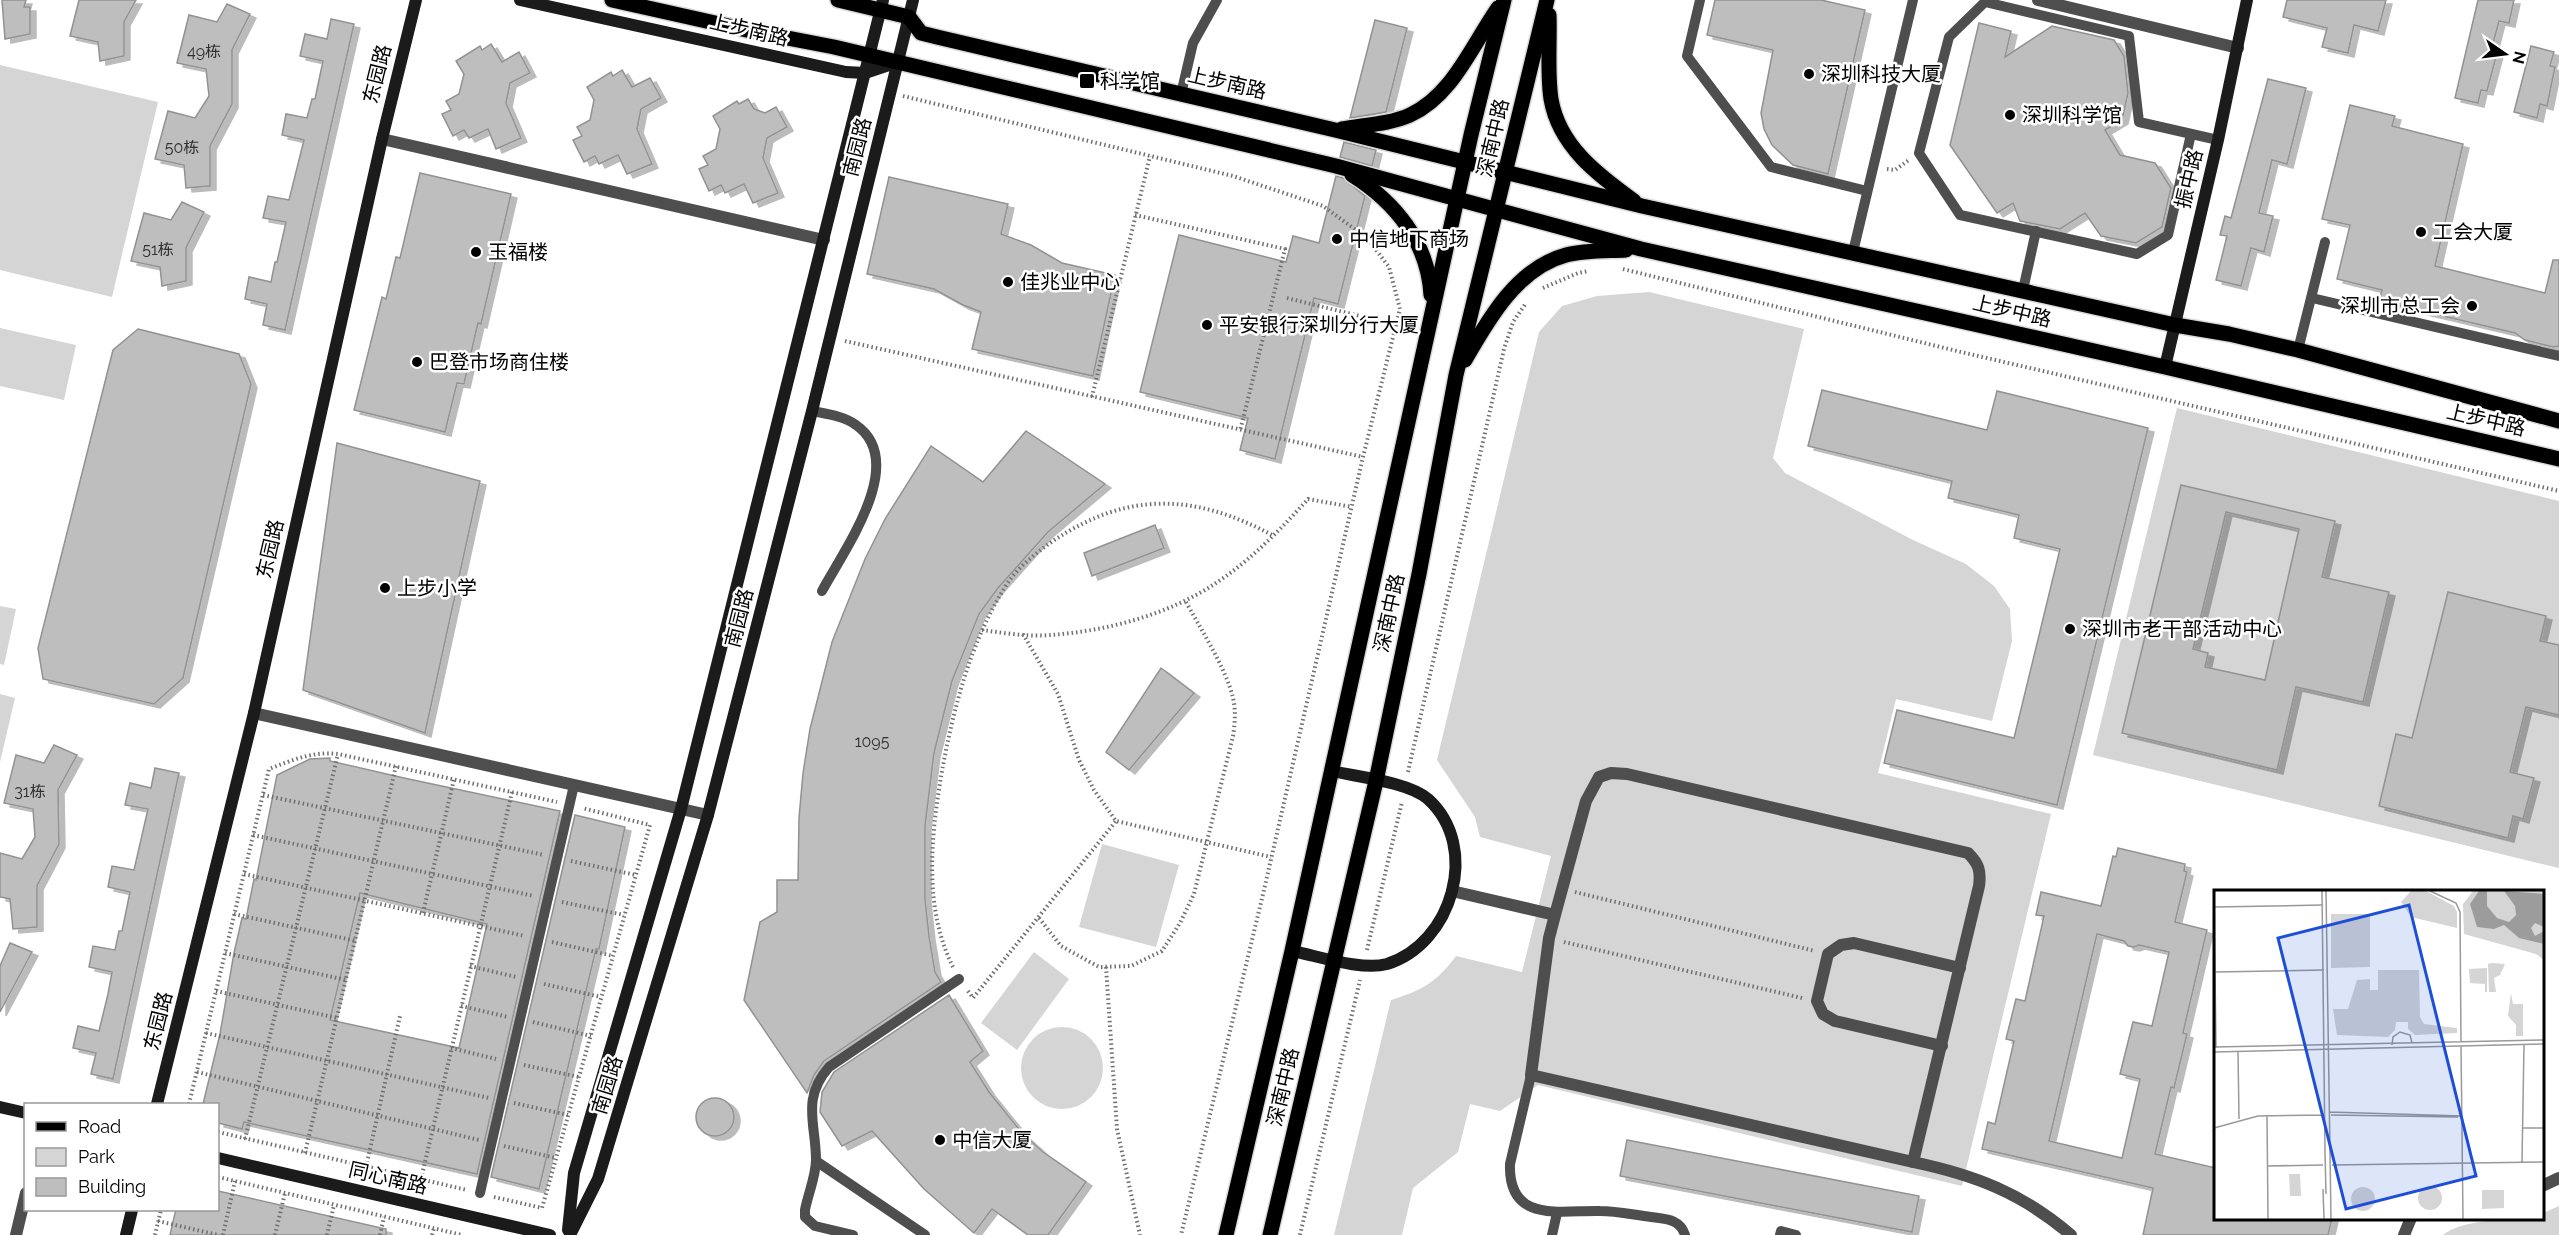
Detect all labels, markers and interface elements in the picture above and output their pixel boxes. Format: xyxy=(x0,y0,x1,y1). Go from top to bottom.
street label: 上步南路 xyxy=(707,9,791,51)
north arrow xyxy=(2475,24,2535,84)
house number: 49栋 xyxy=(187,42,221,61)
street label: 东园路 xyxy=(358,42,396,106)
text: N xyxy=(2508,49,2530,66)
street label: 上步南路 xyxy=(1185,62,1269,104)
place label: 深圳科技大厦 xyxy=(1821,62,1941,86)
marker: 深圳科技大厦 xyxy=(1802,67,1816,81)
place label: 科学馆 xyxy=(1100,69,1160,93)
marker: 科学馆 xyxy=(1078,72,1096,90)
street label: 深南中路 xyxy=(1472,96,1514,180)
place label: 深圳科学馆 xyxy=(2022,103,2122,127)
marker: 深圳科学馆 xyxy=(2003,108,2017,122)
street label: 南园路 xyxy=(838,115,876,179)
house number: 50栋 xyxy=(165,138,199,157)
street label: 振中路 xyxy=(2171,147,2207,211)
place label: 工会大厦 xyxy=(2433,220,2513,244)
marker: 工会大厦 xyxy=(2414,225,2428,239)
place label: 中信地下商场 xyxy=(1349,227,1469,251)
marker: 中信地下商场 xyxy=(1330,232,1344,246)
house number: 51栋 xyxy=(142,240,174,259)
place label: 玉福楼 xyxy=(488,240,548,264)
marker: 玉福楼 xyxy=(469,245,483,259)
place label: 佳兆业中心 xyxy=(1020,270,1120,294)
marker: 佳兆业中心 xyxy=(1001,275,1015,289)
street label: 上步中路 xyxy=(1970,290,2054,332)
place label: 深圳市总工会 xyxy=(2340,294,2460,318)
marker: 深圳市总工会 xyxy=(2465,299,2479,313)
place label: 平安银行深圳分行大厦 xyxy=(1219,313,1419,337)
marker: 平安银行深圳分行大厦 xyxy=(1200,318,1214,332)
place label: 巴登市场商住楼 xyxy=(429,350,569,374)
marker: 巴登市场商住楼 xyxy=(410,355,424,369)
street label: 上步中路 xyxy=(2444,399,2528,441)
street label: 东园路 xyxy=(252,517,288,581)
street label: 深南中路 xyxy=(1369,571,1409,655)
place label: 上步小学 xyxy=(397,576,477,600)
marker: 上步小学 xyxy=(378,581,392,595)
street label: 南园路 xyxy=(720,586,758,650)
place label: 深圳市老干部活动中心 xyxy=(2082,617,2282,641)
marker: 深圳市老干部活动中心 xyxy=(2063,622,2077,636)
house number: 1095 xyxy=(855,732,890,751)
house number: 31栋 xyxy=(14,782,46,801)
inset map xyxy=(2214,890,2544,1220)
street label: 东园路 xyxy=(139,989,177,1053)
street label: 深南中路 xyxy=(1262,1045,1304,1129)
street label: 南园路 xyxy=(587,1053,627,1117)
legend xyxy=(24,1103,219,1211)
text: Road xyxy=(78,1116,121,1137)
place label: 中信大厦 xyxy=(952,1128,1032,1152)
marker: 中信大厦 xyxy=(933,1133,947,1147)
text: Park xyxy=(78,1146,115,1167)
street label: 同心南路 xyxy=(346,1157,430,1199)
text: Building xyxy=(78,1176,146,1197)

